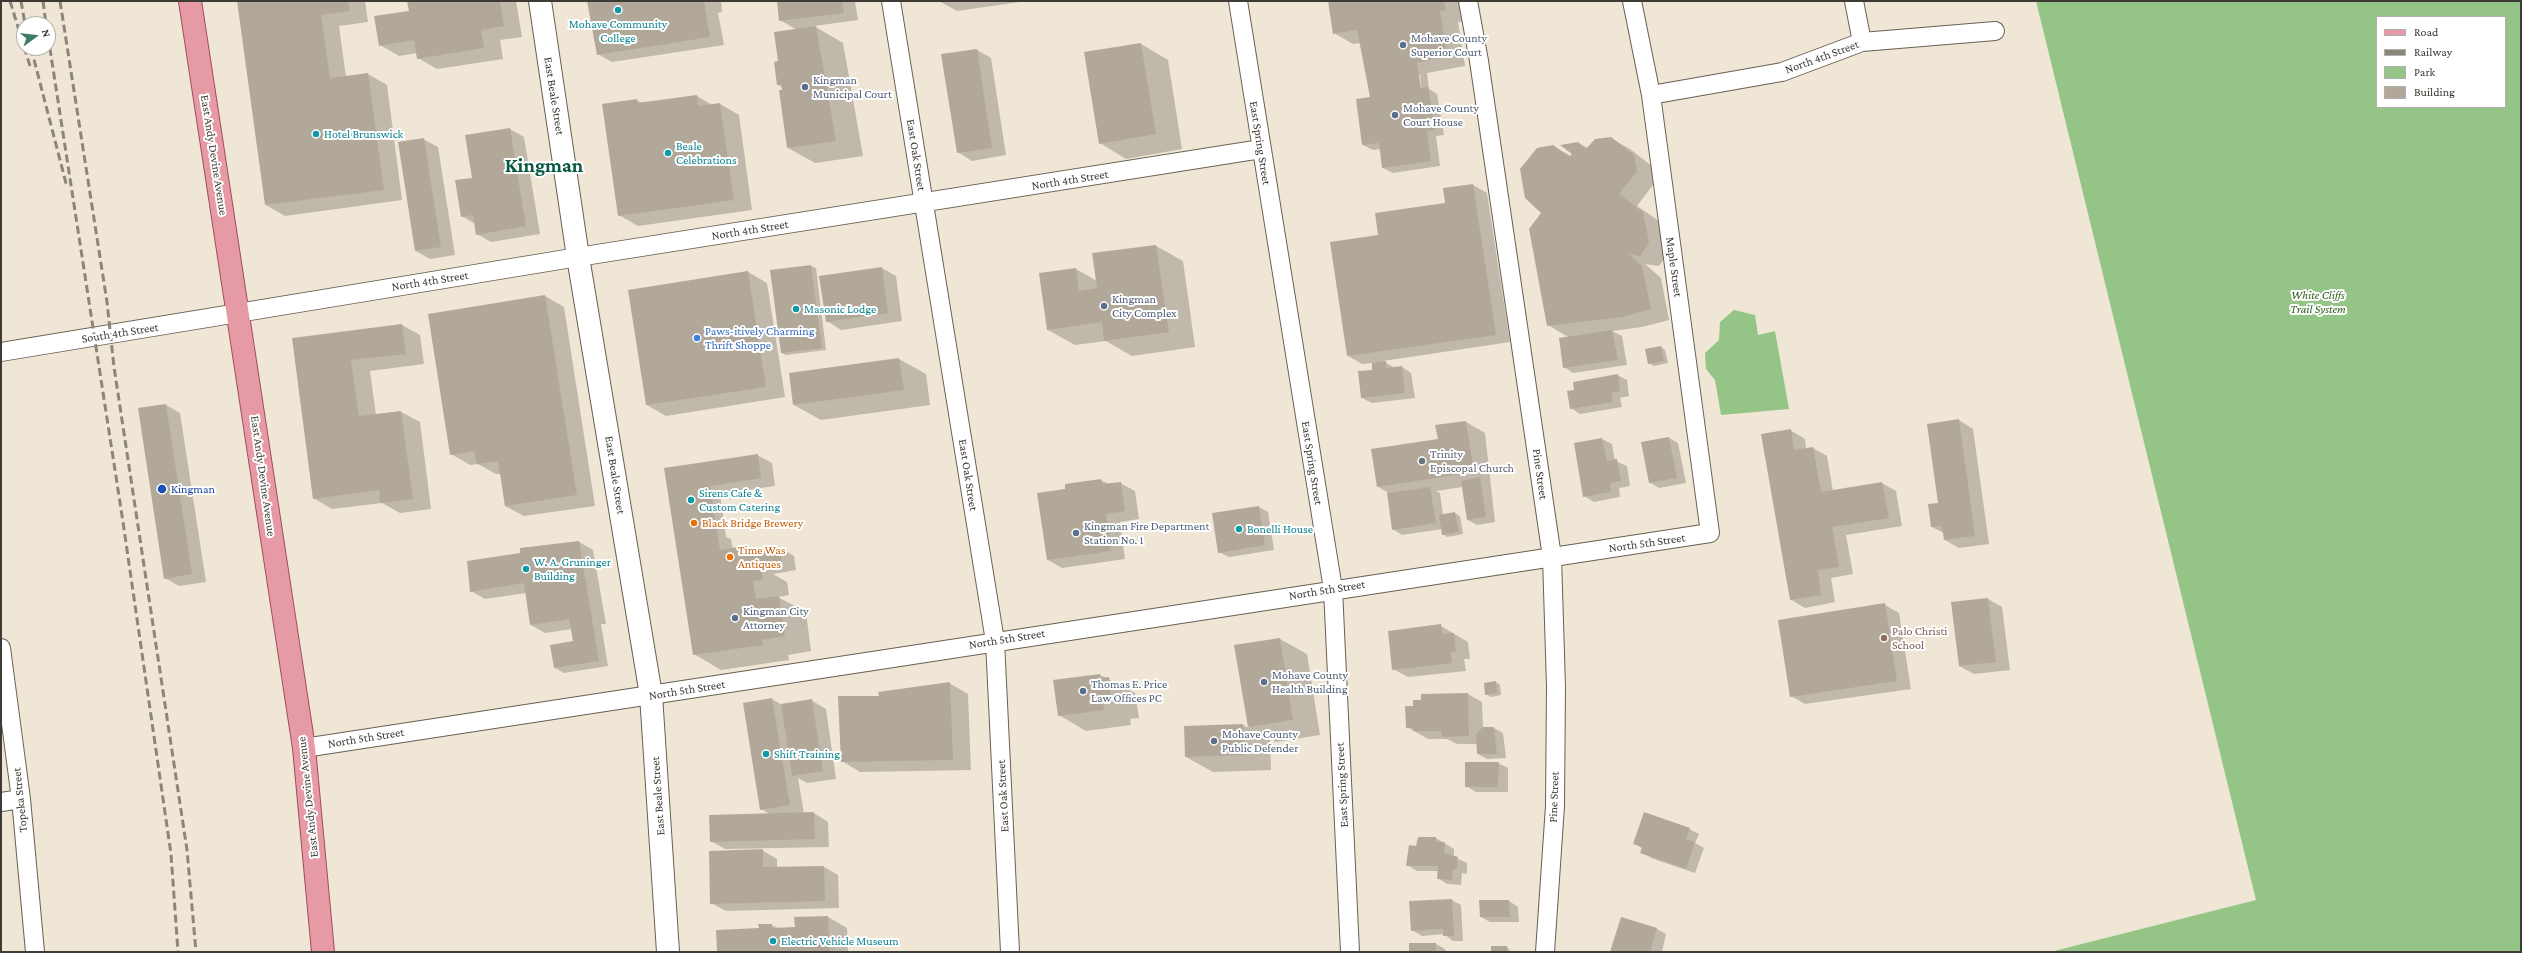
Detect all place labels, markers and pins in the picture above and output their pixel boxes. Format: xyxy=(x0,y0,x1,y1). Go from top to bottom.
marker: Mohave Community College xyxy=(613,5,623,15)
place label: Mohave Community College xyxy=(569,17,667,45)
place label: Mohave County Superior Court xyxy=(1411,31,1487,59)
marker: Mohave County Superior Court xyxy=(1398,40,1408,50)
place label: Kingman Municipal Court xyxy=(813,73,892,101)
marker: Kingman Municipal Court xyxy=(800,82,810,92)
place label: Mohave County Court House xyxy=(1403,101,1479,129)
marker: Mohave County Court House xyxy=(1390,110,1400,120)
place label: Hotel Brunswick xyxy=(324,127,403,141)
marker: Hotel Brunswick xyxy=(311,129,321,139)
place label: Beale Celebrations xyxy=(676,139,737,167)
marker: Beale Celebrations xyxy=(663,148,673,158)
place label: Kingman City Complex xyxy=(1112,292,1177,320)
marker: Kingman City Complex xyxy=(1099,301,1109,311)
place label: Masonic Lodge xyxy=(804,302,876,316)
marker: Masonic Lodge xyxy=(791,304,801,314)
place label: Paws-itively Charming Thrift Shoppe xyxy=(705,324,814,352)
marker: Paws-itively Charming Thrift Shoppe xyxy=(692,333,702,343)
place label: Trinity Episcopal Church xyxy=(1430,447,1514,475)
marker: Trinity Episcopal Church xyxy=(1417,456,1427,466)
place label: Kingman xyxy=(171,482,215,496)
marker: Kingman xyxy=(156,483,168,495)
place label: Sirens Cafe & Custom Catering xyxy=(699,486,780,514)
marker: Sirens Cafe & Custom Catering xyxy=(686,495,696,505)
place label: Black Bridge Brewery xyxy=(702,516,803,530)
marker: Black Bridge Brewery xyxy=(689,518,699,528)
place label: Kingman Fire Department Station No. 1 xyxy=(1084,519,1209,547)
place label: Bonelli House xyxy=(1247,522,1313,536)
marker: Bonelli House xyxy=(1234,524,1244,534)
marker: Kingman Fire Department Station No. 1 xyxy=(1071,528,1081,538)
place label: Time Was Antiques xyxy=(738,543,786,571)
marker: Time Was Antiques xyxy=(725,552,735,562)
place label: W. A. Gruninger Building xyxy=(534,555,611,583)
marker: W. A. Gruninger Building xyxy=(521,564,531,574)
place label: Kingman City Attorney xyxy=(743,604,809,632)
marker: Kingman City Attorney xyxy=(730,613,740,623)
place label: Palo Christi School xyxy=(1892,624,1948,652)
marker: Palo Christi School xyxy=(1879,633,1889,643)
place label: Mohave County Health Building xyxy=(1272,668,1348,696)
place label: Thomas E. Price Law Offices PC xyxy=(1091,677,1167,705)
marker: Mohave County Health Building xyxy=(1259,677,1269,687)
marker: Thomas E. Price Law Offices PC xyxy=(1078,686,1088,696)
place label: Mohave County Public Defender xyxy=(1222,727,1298,755)
marker: Mohave County Public Defender xyxy=(1209,736,1219,746)
place label: Shift Training xyxy=(774,747,840,761)
marker: Shift Training xyxy=(761,749,771,759)
place label: Electric Vehicle Museum xyxy=(781,934,899,948)
marker: Electric Vehicle Museum xyxy=(768,936,778,946)

